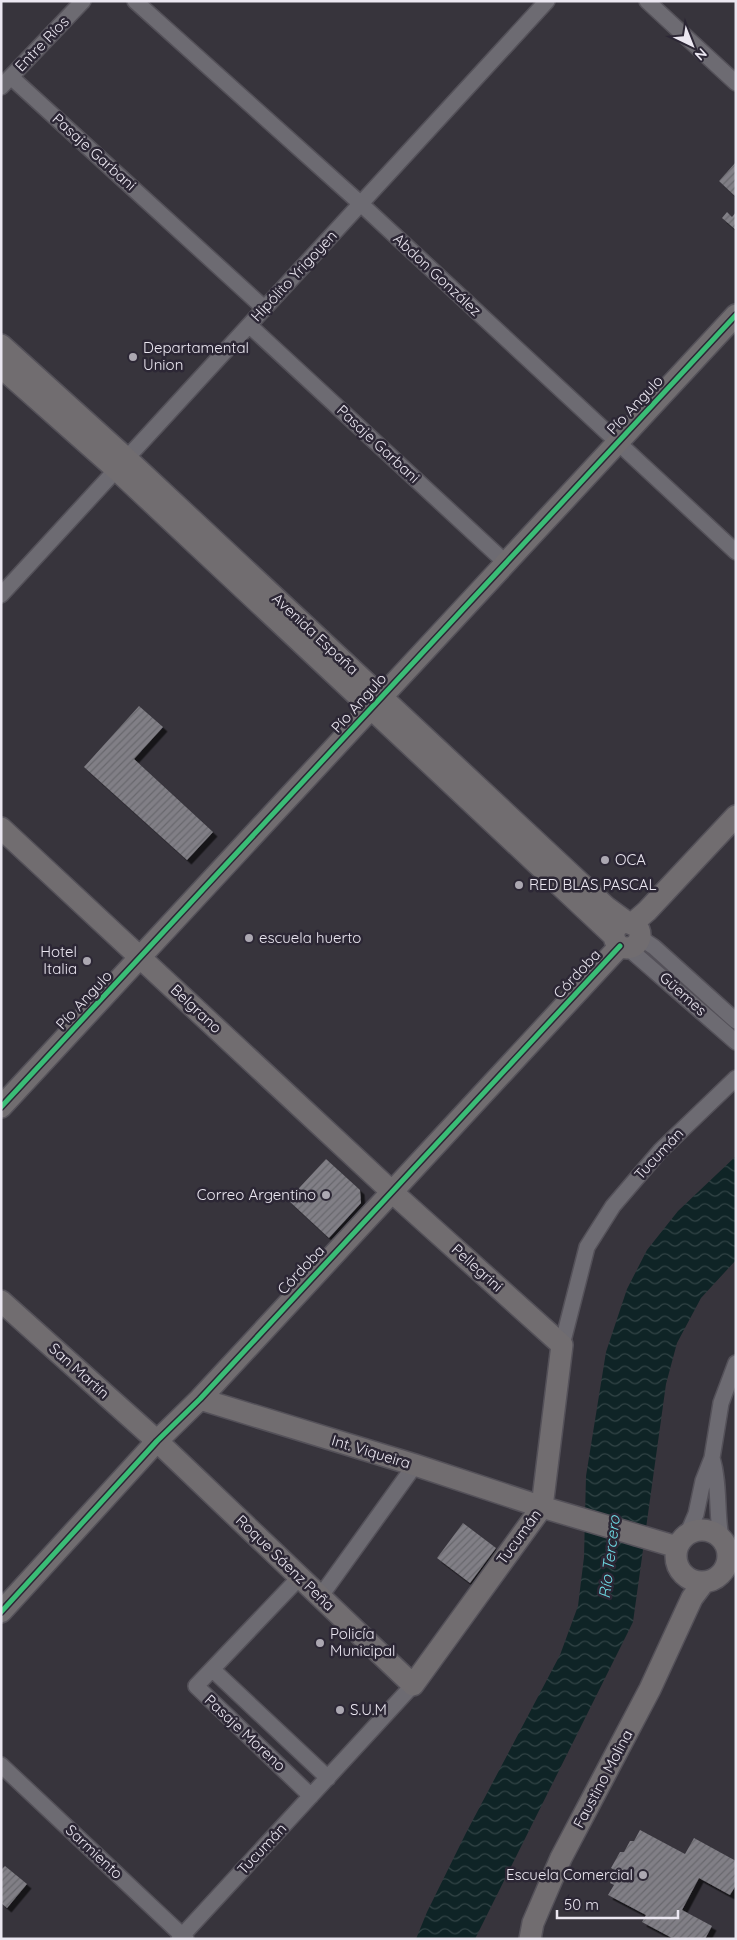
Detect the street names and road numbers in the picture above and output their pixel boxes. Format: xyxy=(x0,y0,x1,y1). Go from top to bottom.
street label: Entre Ríos xyxy=(11,12,73,75)
street label: Pasaje Garbani xyxy=(48,109,140,194)
street label: Hipólito Yrigoyen xyxy=(247,226,341,325)
street label: Abdon González xyxy=(390,229,485,320)
street label: Pío Angulo xyxy=(603,371,667,438)
street label: Pasaje Garbani xyxy=(333,400,424,487)
street label: Avenida España xyxy=(268,589,363,679)
street label: Pío Angulo xyxy=(327,669,390,736)
street label: Córdoba xyxy=(549,945,604,1002)
street label: Pío Angulo xyxy=(52,966,116,1033)
street label: Güemes xyxy=(656,968,711,1020)
street label: Belgrano xyxy=(167,980,226,1037)
street label: Tucumán xyxy=(630,1124,687,1183)
street label: Pellegrini xyxy=(448,1240,507,1296)
street label: Córdoba xyxy=(273,1241,328,1298)
street label: San Martín xyxy=(45,1339,113,1403)
street label: Int. Viqueira xyxy=(329,1431,413,1473)
street label: Tucumán xyxy=(492,1505,545,1568)
street label: Roque Sáenz Peña xyxy=(232,1511,339,1615)
street label: Pasaje Moreno xyxy=(201,1690,290,1775)
street label: Faustino Molina xyxy=(569,1726,636,1831)
street label: Tucumán xyxy=(233,1819,290,1878)
street label: Sarmiento xyxy=(62,1820,127,1883)

